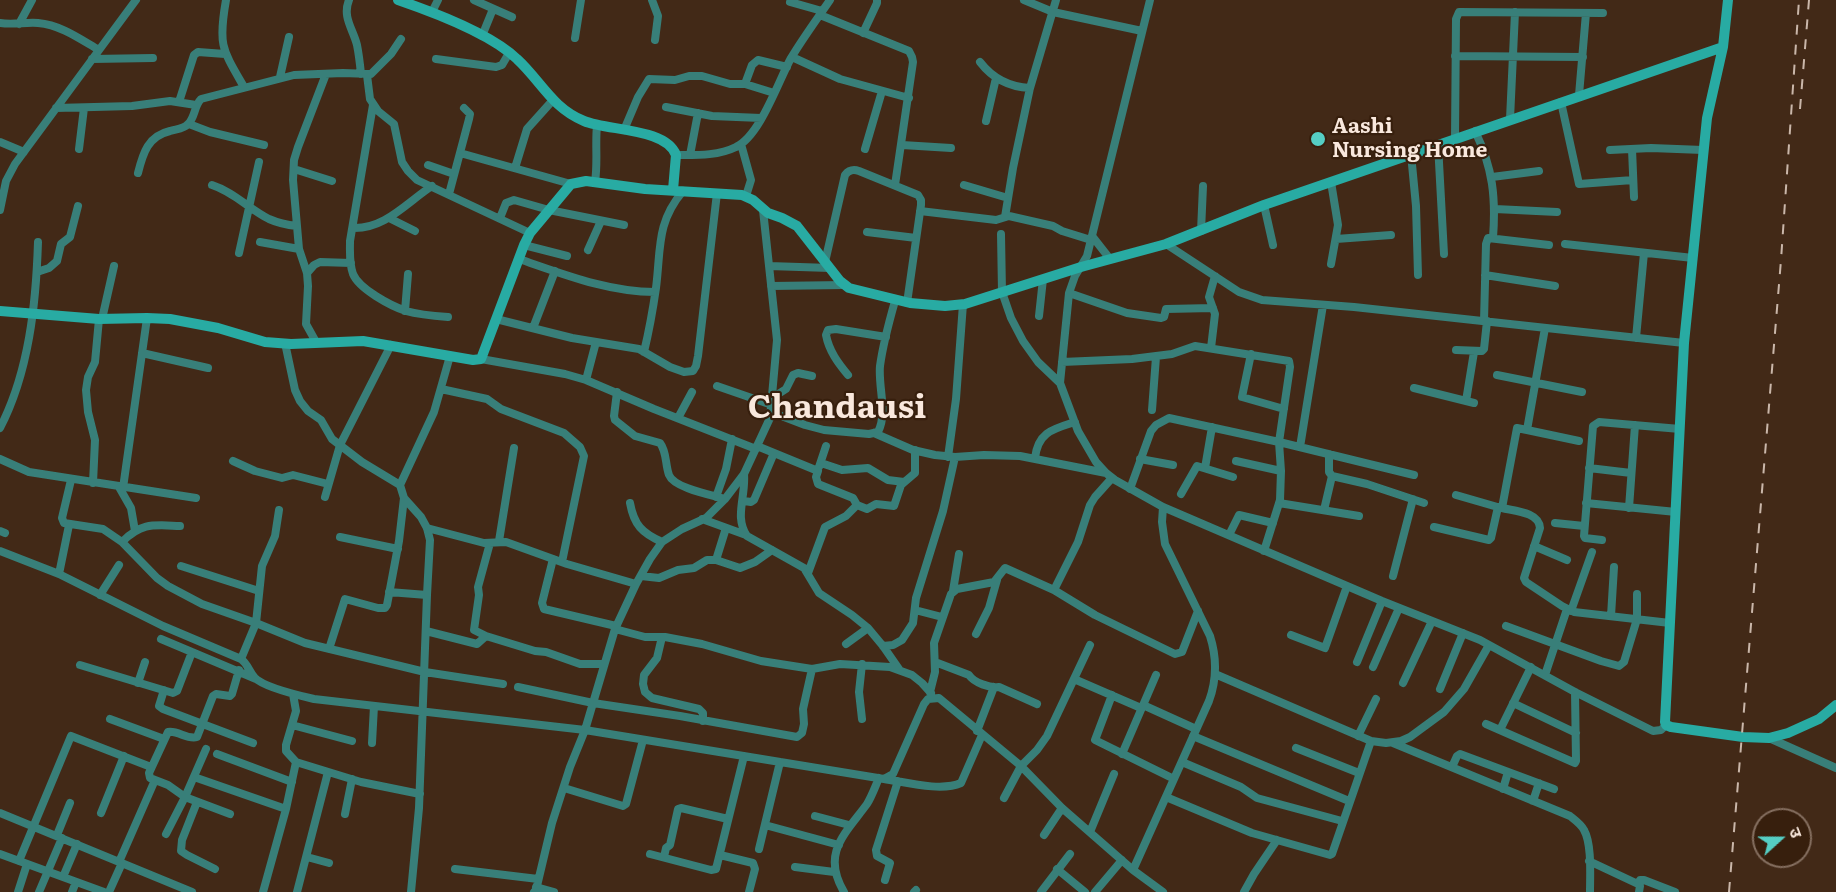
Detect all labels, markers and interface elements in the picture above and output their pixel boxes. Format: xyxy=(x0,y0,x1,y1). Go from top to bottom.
place label: Aashi Nursing Home xyxy=(1332,114,1487,164)
marker: Aashi Nursing Home xyxy=(1309,130,1327,148)
district label: Chandausi xyxy=(748,388,926,428)
north arrow xyxy=(1752,808,1812,868)
text: उ xyxy=(1784,824,1810,841)

